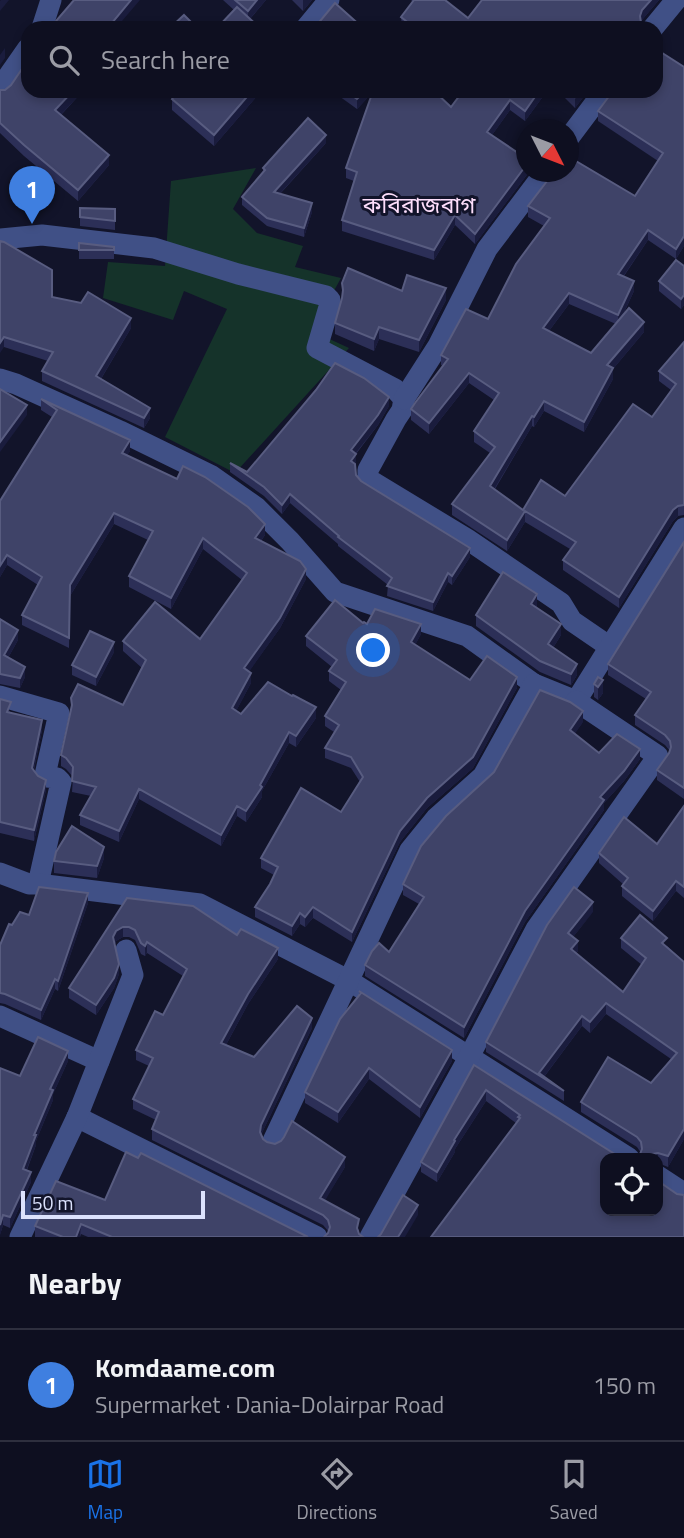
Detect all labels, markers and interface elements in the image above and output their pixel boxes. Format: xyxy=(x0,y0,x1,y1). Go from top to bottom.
search box xyxy=(21,21,663,98)
text: Search here xyxy=(101,40,230,79)
icon: search xyxy=(45,41,83,79)
north arrow xyxy=(516,119,579,182)
pin: 1 xyxy=(9,166,55,224)
district label: কবিরাজবাগ xyxy=(362,187,476,222)
your location xyxy=(356,633,390,667)
map controls xyxy=(600,1153,663,1216)
button: locate xyxy=(600,1153,663,1216)
scale bar xyxy=(21,1188,205,1220)
text: 50 m xyxy=(32,1188,73,1217)
text: Nearby xyxy=(28,1260,121,1306)
text: Komdaame.com xyxy=(95,1348,275,1387)
text: 1 xyxy=(45,1368,57,1403)
text: 150 m xyxy=(593,1368,656,1403)
text: Supermarket · Dania-Dolairpar Road xyxy=(95,1387,444,1422)
tab: Map xyxy=(86,1455,124,1526)
tab: Directions xyxy=(297,1455,377,1526)
tab: Saved xyxy=(549,1455,598,1526)

